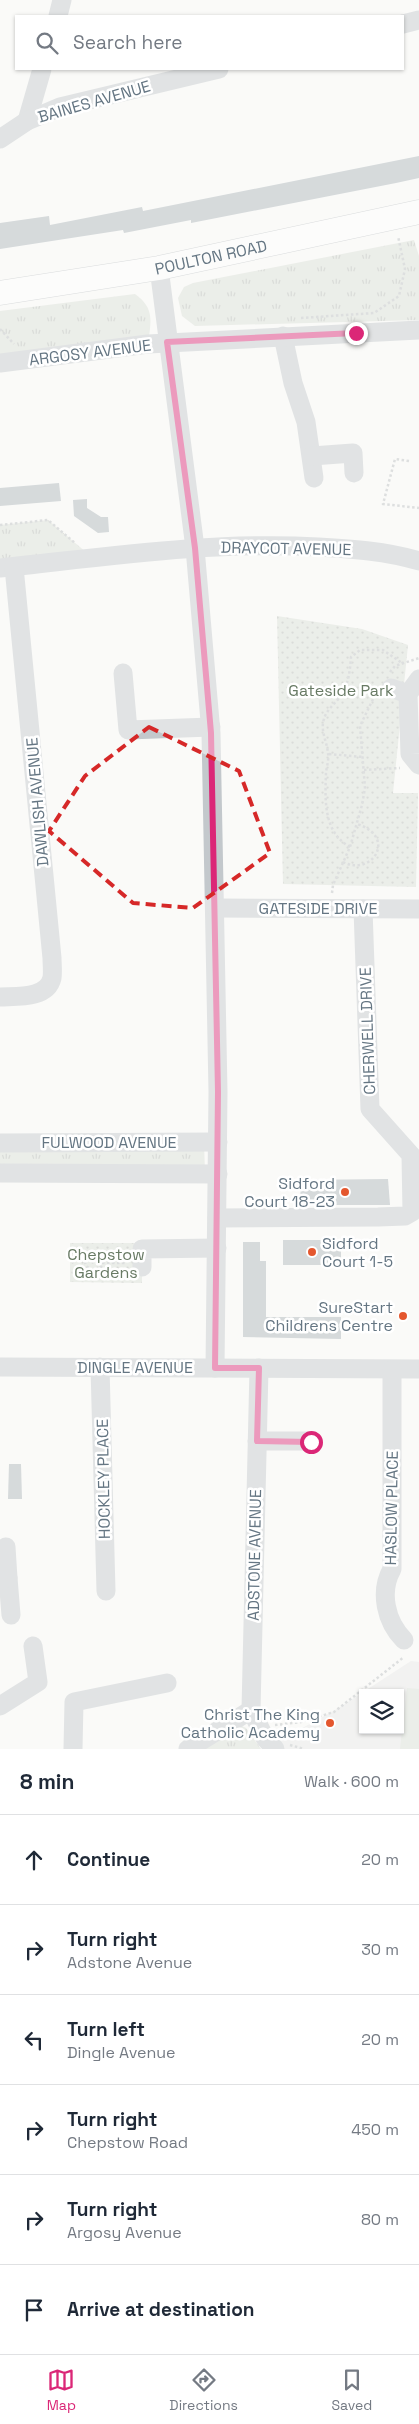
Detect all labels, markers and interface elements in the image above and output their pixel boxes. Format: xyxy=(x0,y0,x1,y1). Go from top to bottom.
search box xyxy=(15,15,404,70)
icon: search xyxy=(33,29,61,57)
text: Search here xyxy=(73,30,183,55)
street label: BAINES AVENUE xyxy=(35,75,153,128)
street label: POULTON ROAD xyxy=(153,235,269,280)
route end xyxy=(345,322,368,345)
street label: ARGOSY AVENUE xyxy=(28,335,152,370)
street label: DRAYCOT AVENUE xyxy=(220,537,352,560)
park label: Gateside Park xyxy=(288,680,394,701)
street label: DAWLISH AVENUE xyxy=(21,737,54,867)
street label: GATESIDE DRIVE xyxy=(259,898,377,919)
street label: CHERWELL DRIVE xyxy=(355,967,380,1095)
street label: FULWOOD AVENUE xyxy=(41,1132,177,1153)
place label: Sidford Court 18-23 xyxy=(244,1173,335,1212)
marker: Sidford Court 18-23 xyxy=(339,1186,351,1198)
place label: Sidford Court 1-5 xyxy=(322,1233,393,1272)
park label: Chepstow Gardens xyxy=(67,1244,145,1283)
marker: Sidford Court 1-5 xyxy=(306,1246,318,1258)
place label: SureStart Childrens Centre xyxy=(265,1297,393,1336)
marker: SureStart Childrens Centre xyxy=(397,1310,409,1322)
street label: DINGLE AVENUE xyxy=(77,1357,193,1378)
street label: HOCKLEY PLACE xyxy=(92,1419,115,1539)
route start xyxy=(300,1431,323,1454)
street label: HASLOW PLACE xyxy=(380,1450,403,1566)
street label: ADSTONE AVENUE xyxy=(243,1489,266,1621)
map controls xyxy=(359,1689,404,1734)
button: layers xyxy=(359,1689,404,1734)
place label: Christ The King Catholic Academy xyxy=(181,1704,320,1743)
marker: Christ The King Catholic Academy xyxy=(324,1717,336,1729)
text: 8 min xyxy=(20,1768,74,1795)
text: Walk · 600 m xyxy=(304,1771,399,1792)
icon: ahead xyxy=(20,1846,48,1874)
text: Continue xyxy=(67,1847,150,1872)
text: 20 m xyxy=(361,1849,399,1870)
text: Turn right xyxy=(67,1927,157,1952)
icon: right xyxy=(20,1936,48,1964)
text: 30 m xyxy=(361,1939,399,1960)
text: Adstone Avenue xyxy=(67,1952,192,1973)
text: Turn left xyxy=(67,2017,145,2042)
icon: left xyxy=(20,2026,48,2054)
text: 20 m xyxy=(361,2029,399,2050)
text: Dingle Avenue xyxy=(67,2042,175,2063)
text: Turn right xyxy=(67,2107,157,2132)
icon: right xyxy=(20,2116,48,2144)
text: 450 m xyxy=(351,2119,399,2140)
text: Chepstow Road xyxy=(67,2132,188,2153)
text: Turn right xyxy=(67,2197,157,2222)
icon: right xyxy=(20,2206,48,2234)
text: 80 m xyxy=(361,2209,399,2230)
text: Argosy Avenue xyxy=(67,2222,182,2243)
icon: arrive xyxy=(20,2296,48,2324)
text: Arrive at destination xyxy=(67,2297,255,2322)
tab: Map xyxy=(47,2366,76,2414)
tab: Directions xyxy=(169,2366,238,2414)
tab: Saved xyxy=(331,2366,372,2414)

